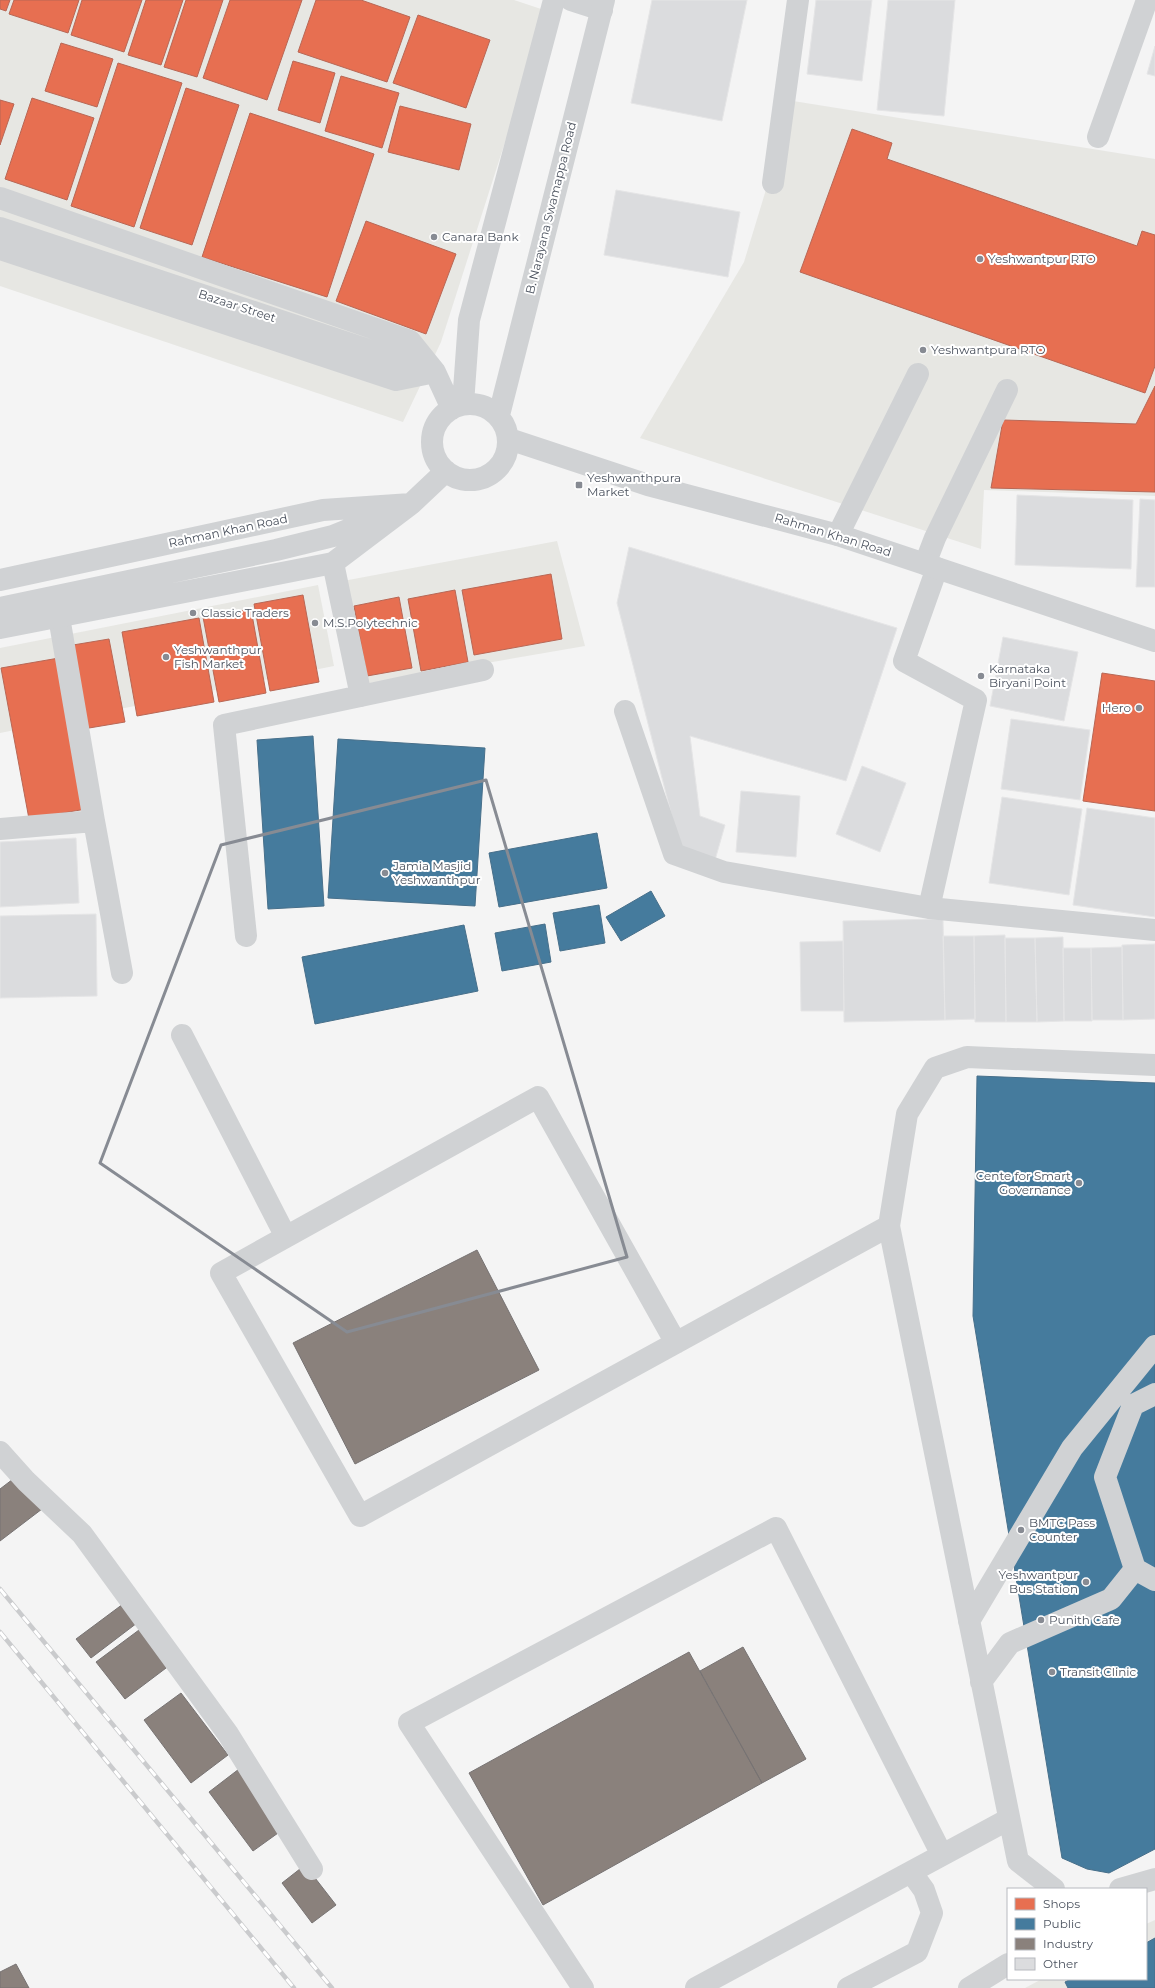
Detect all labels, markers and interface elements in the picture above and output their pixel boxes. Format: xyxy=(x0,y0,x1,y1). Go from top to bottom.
street label: B. Narayana Swamappa Road xyxy=(522,120,579,295)
place label: Canara Bank xyxy=(442,229,519,244)
marker: Canara Bank xyxy=(429,232,439,242)
place label: Yeshwantpur RTO xyxy=(988,251,1096,266)
marker: Yeshwantpur RTO xyxy=(975,254,985,264)
street label: Bazaar Street xyxy=(196,286,278,325)
place label: Yeshwantpura RTO xyxy=(931,342,1046,357)
marker: Yeshwantpura RTO xyxy=(918,345,928,355)
place label: Yeshwanthpura Market xyxy=(587,470,681,499)
marker: Yeshwanthpura Market xyxy=(574,480,584,490)
street label: Rahman Khan Road xyxy=(773,510,893,559)
street label: Rahman Khan Road xyxy=(167,511,289,550)
place label: Classic Traders xyxy=(201,605,289,620)
marker: Classic Traders xyxy=(188,608,198,618)
place label: M.S.Polytechnic xyxy=(323,615,418,630)
marker: M.S.Polytechnic xyxy=(310,618,320,628)
place label: Yeshwanthpur Fish Market xyxy=(174,642,262,671)
marker: Yeshwanthpur Fish Market xyxy=(161,652,171,662)
place label: Karnataka Biryani Point xyxy=(989,661,1066,690)
marker: Karnataka Biryani Point xyxy=(976,671,986,681)
place label: Hero xyxy=(1102,700,1131,715)
marker: Hero xyxy=(1134,703,1144,713)
place label: Jamia Masjid Yeshwanthpur xyxy=(392,858,481,887)
marker: Jamia Masjid Yeshwanthpur xyxy=(380,868,390,878)
place label: Cente for Smart Governance xyxy=(976,1168,1071,1197)
marker: Cente for Smart Governance xyxy=(1074,1178,1084,1188)
place label: BMTC Pass Counter xyxy=(1029,1515,1095,1544)
marker: BMTC Pass Counter xyxy=(1016,1525,1026,1535)
place label: Yeshwantpur Bus Station xyxy=(999,1567,1078,1596)
marker: Yeshwantpur Bus Station xyxy=(1081,1577,1091,1587)
place label: Punith Cafe xyxy=(1049,1612,1120,1627)
marker: Punith Cafe xyxy=(1036,1615,1046,1625)
place label: Transit Clinic xyxy=(1060,1664,1137,1679)
marker: Transit Clinic xyxy=(1047,1667,1057,1677)
legend xyxy=(1007,1888,1147,1980)
text: Shops xyxy=(1043,1896,1080,1911)
text: Public xyxy=(1043,1916,1081,1931)
text: Industry xyxy=(1043,1936,1093,1951)
text: Other xyxy=(1043,1956,1078,1971)

